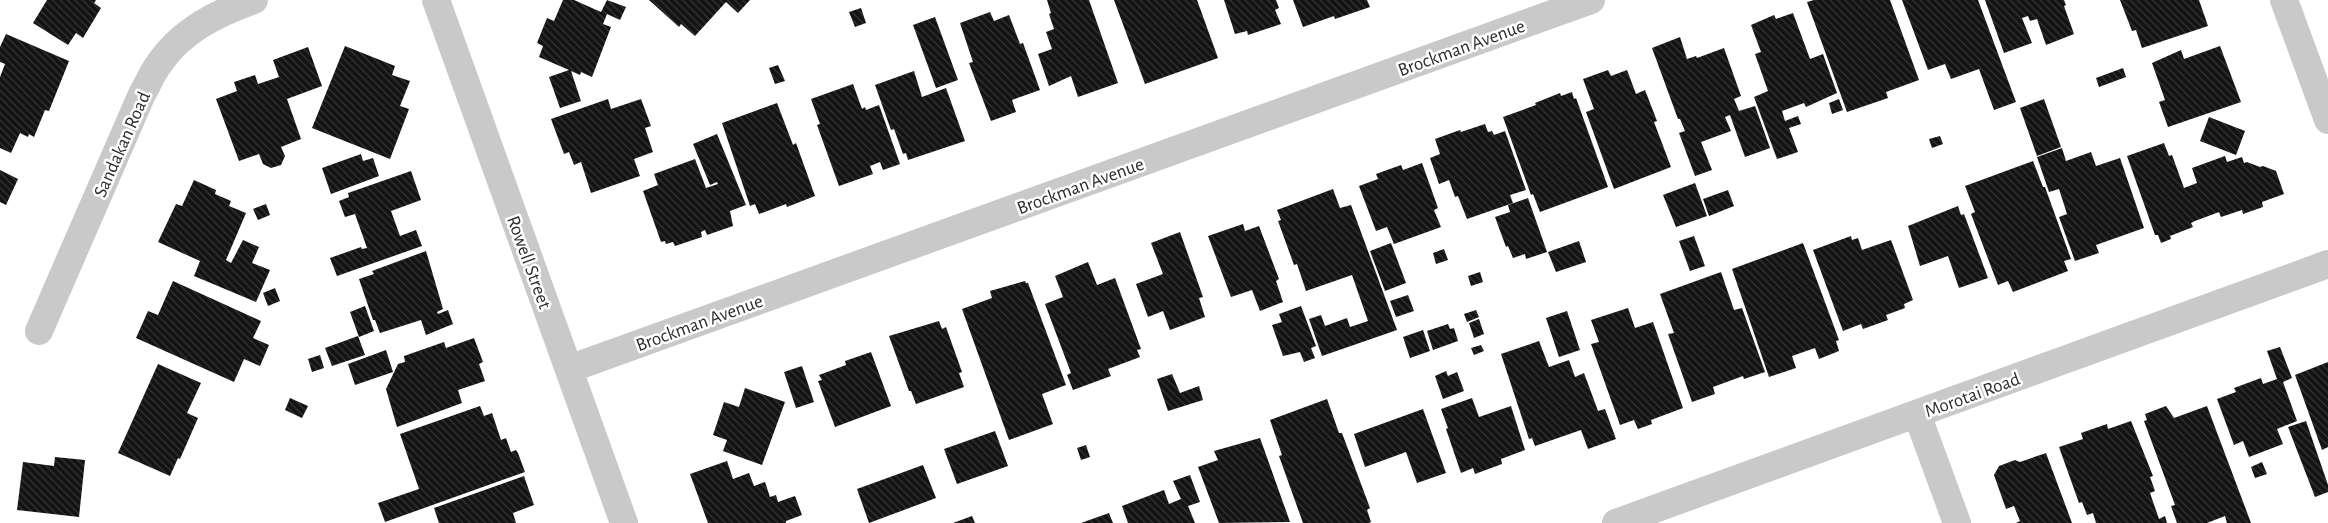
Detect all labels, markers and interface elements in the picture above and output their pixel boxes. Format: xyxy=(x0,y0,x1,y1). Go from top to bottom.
street label: Brockman Avenue xyxy=(1396,17,1528,80)
street label: Sandakan Road xyxy=(91,89,154,200)
street label: Brockman Avenue xyxy=(1015,155,1147,218)
street label: Rowell Street xyxy=(503,213,554,312)
street label: Brockman Avenue xyxy=(634,292,766,355)
street label: Morotai Road xyxy=(1922,369,2023,421)

